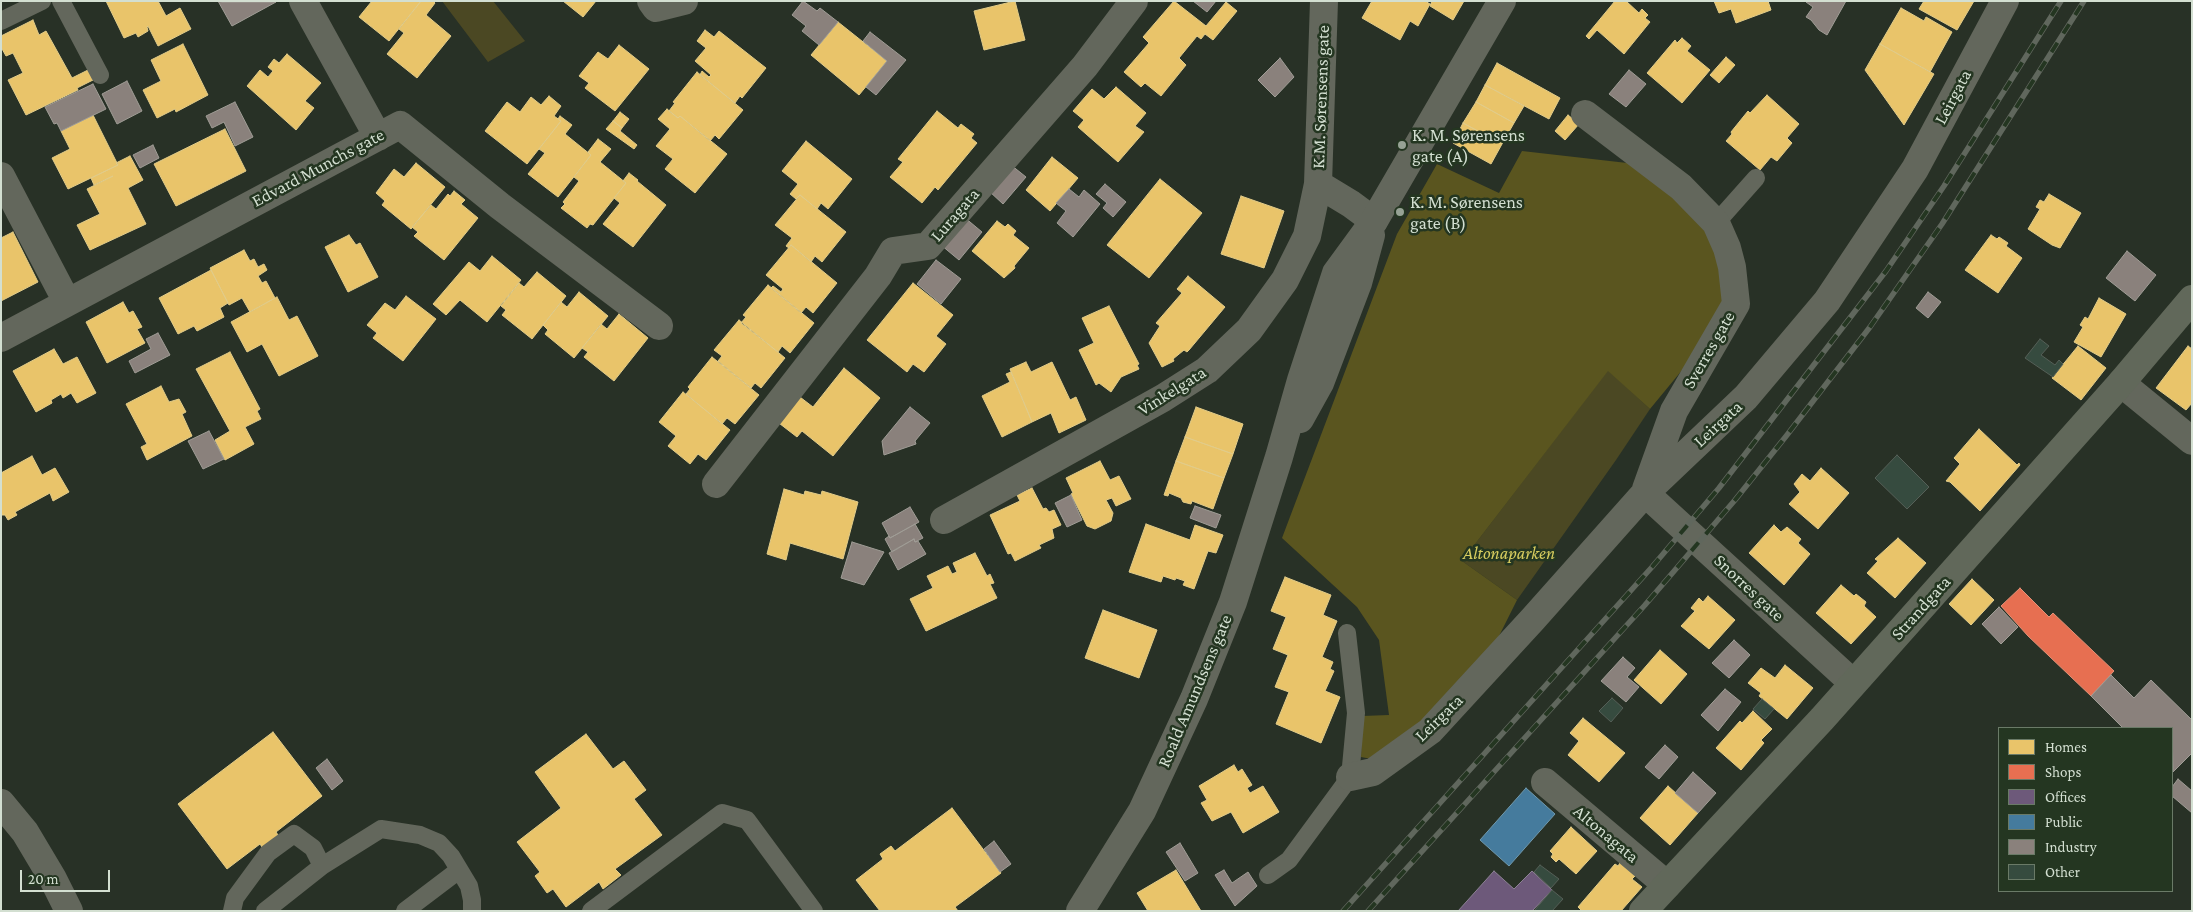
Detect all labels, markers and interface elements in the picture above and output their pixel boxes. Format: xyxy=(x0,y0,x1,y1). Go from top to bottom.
street label: K.M. Sørensens gate xyxy=(1308,25,1334,169)
street label: Leirgata xyxy=(1930,66,1976,128)
street label: Edvard Munchs gate xyxy=(248,124,388,212)
place label: K. M. Sørensens gate (A) xyxy=(1412,124,1525,166)
marker: K. M. Sørensens gate (A) xyxy=(1396,139,1408,151)
street label: Luragata xyxy=(926,184,984,246)
place label: K. M. Sørensens gate (B) xyxy=(1410,191,1523,233)
marker: K. M. Sørensens gate (B) xyxy=(1394,206,1406,218)
street label: Sverres gate xyxy=(1678,307,1740,393)
street label: Vinkelgata xyxy=(1134,362,1210,420)
street label: Leirgata xyxy=(1689,396,1747,452)
park label: Altonaparken xyxy=(1463,542,1555,564)
street label: Snorres gate xyxy=(1709,550,1789,626)
street label: Strandgata xyxy=(1887,571,1955,645)
street label: Roald Amundsens gate xyxy=(1153,611,1237,771)
street label: Leirgata xyxy=(1410,690,1468,746)
legend xyxy=(1998,727,2173,892)
text: Homes xyxy=(2045,739,2087,755)
text: Shops xyxy=(2045,764,2081,780)
text: Offices xyxy=(2045,789,2086,805)
street label: Altonagata xyxy=(1569,800,1643,868)
text: Public xyxy=(2045,814,2082,830)
text: Industry xyxy=(2045,839,2097,855)
scale bar xyxy=(22,860,112,892)
text: Other xyxy=(2045,864,2080,880)
text: 20 m xyxy=(28,871,59,887)

